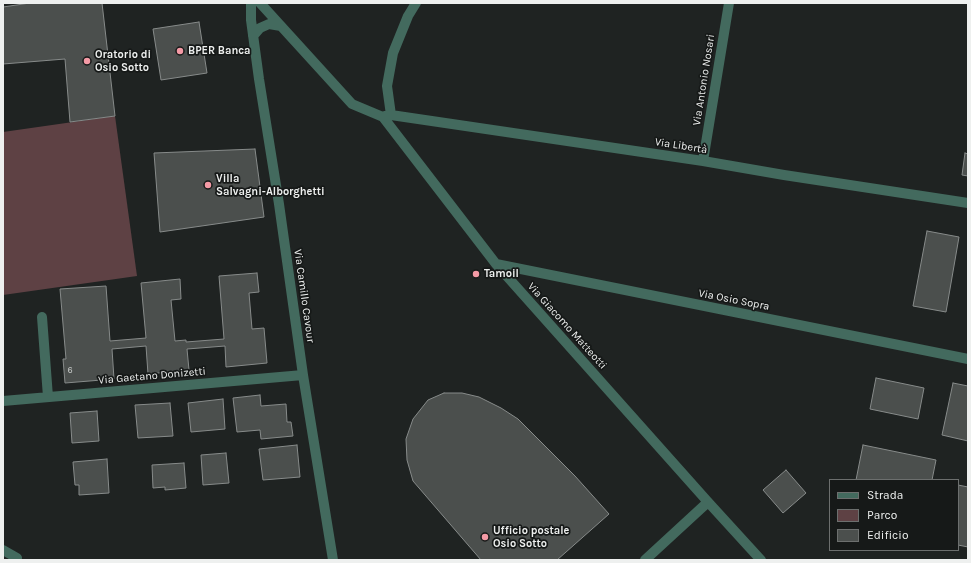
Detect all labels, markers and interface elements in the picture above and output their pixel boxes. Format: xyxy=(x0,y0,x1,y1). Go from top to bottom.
street label: Via Antonio Nosari xyxy=(690,33,718,127)
place label: BPER Banca xyxy=(188,44,251,58)
marker: BPER Banca xyxy=(175,46,185,56)
place label: Oratorio di Osio Sotto xyxy=(95,48,151,74)
marker: Oratorio di Osio Sotto xyxy=(82,56,92,66)
street label: Via Libertà xyxy=(654,135,708,157)
place label: Villa Salvagni-Alborghetti xyxy=(216,172,325,198)
marker: Villa Salvagni-Alborghetti xyxy=(203,180,213,190)
street label: Via Camillo Cavour xyxy=(291,248,317,344)
place label: Tamoil xyxy=(484,267,519,281)
marker: Tamoil xyxy=(471,269,481,279)
street label: Via Giacomo Matteotti xyxy=(525,280,609,372)
street label: Via Osio Sopra xyxy=(697,287,771,313)
house number: 6 xyxy=(67,365,73,375)
street label: Via Gaetano Donizetti xyxy=(98,365,206,387)
legend xyxy=(829,479,959,551)
text: Strada xyxy=(867,488,903,502)
text: Parco xyxy=(867,508,897,522)
place label: Ufficio postale Osio Sotto xyxy=(493,524,569,550)
text: Edificio xyxy=(867,528,908,542)
marker: Ufficio postale Osio Sotto xyxy=(480,532,490,542)

